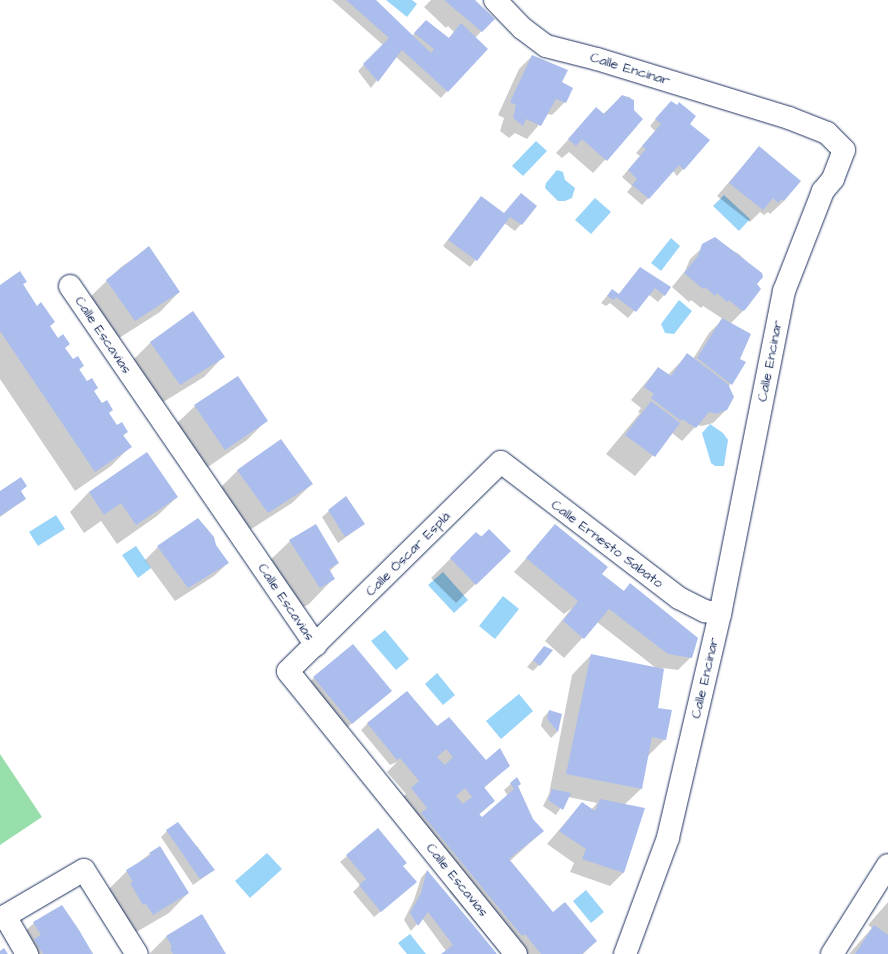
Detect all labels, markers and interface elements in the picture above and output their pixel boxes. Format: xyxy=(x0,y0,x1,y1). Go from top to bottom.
street label: Calle Encinar xyxy=(588,49,672,89)
street label: Calle Escavias xyxy=(71,293,135,377)
street label: Calle Encinar xyxy=(754,319,786,403)
street label: Calle Ernesto Sabato xyxy=(548,496,666,592)
street label: Calle Óscar Esplá xyxy=(362,508,454,600)
street label: Calle Escavias xyxy=(254,560,318,644)
street label: Calle Encinar xyxy=(688,636,722,720)
street label: Calle Escavias xyxy=(422,840,492,920)

